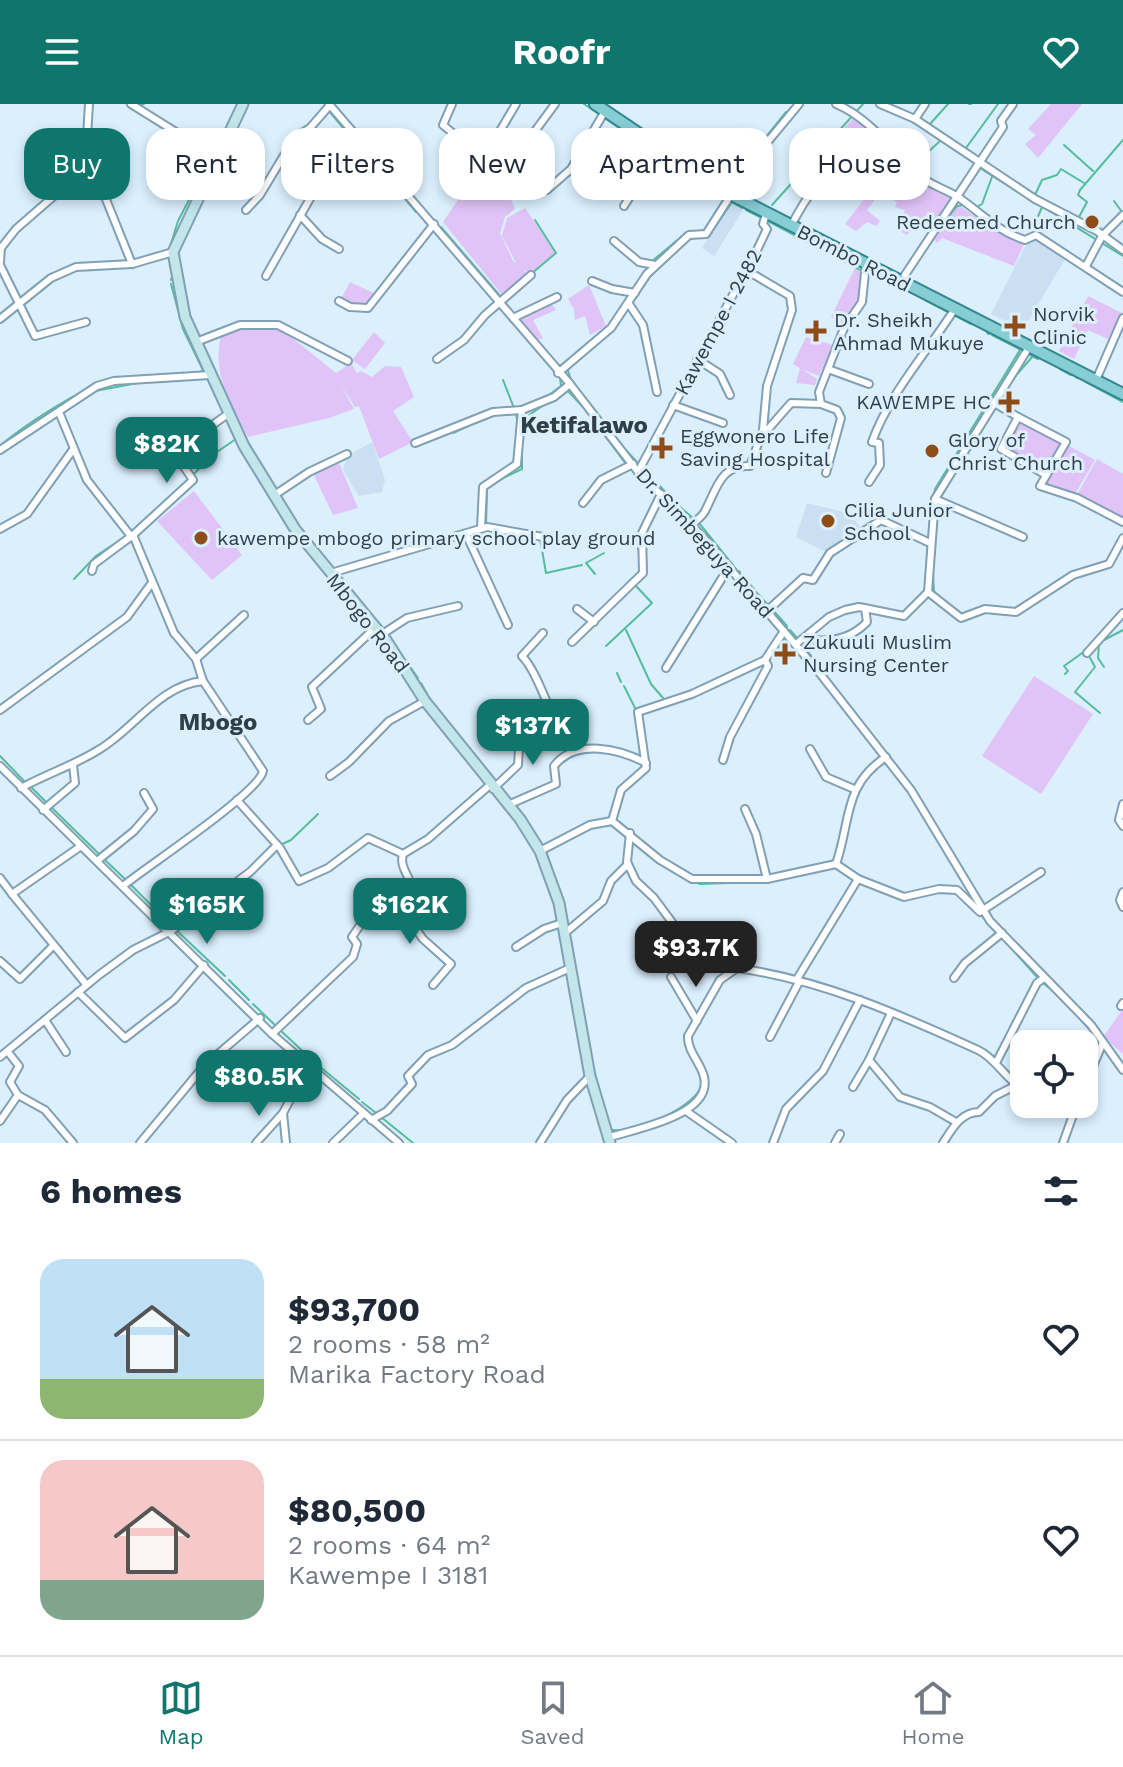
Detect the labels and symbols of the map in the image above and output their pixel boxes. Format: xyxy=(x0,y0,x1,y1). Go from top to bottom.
place label: Redeemed Church xyxy=(896,210,1076,234)
marker: Redeemed Church xyxy=(1083,213,1101,231)
street label: Bombo Road xyxy=(793,219,915,297)
street label: Kawempe I 2482 xyxy=(669,245,767,399)
place label: Norvik Clinic xyxy=(1033,302,1095,349)
place label: Dr. Sheikh Ahmad Mukuye xyxy=(834,308,984,355)
marker: Norvik Clinic xyxy=(1004,315,1026,337)
marker: Dr. Sheikh Ahmad Mukuye xyxy=(805,320,827,342)
place label: KAWEMPE HC xyxy=(856,390,991,414)
marker: KAWEMPE HC xyxy=(998,391,1020,413)
district label: Ketifalawo xyxy=(520,411,648,439)
pin: $82K xyxy=(120,417,214,485)
place label: Eggwonero Life Saving Hospital xyxy=(680,424,830,471)
place label: Glory of Christ Church xyxy=(948,428,1083,475)
marker: Eggwonero Life Saving Hospital xyxy=(651,437,673,459)
marker: Glory of Christ Church xyxy=(923,442,941,460)
street label: Dr. Simbeguya Road xyxy=(631,463,779,623)
place label: Cilia Junior School xyxy=(844,498,953,545)
marker: Cilia Junior School xyxy=(819,512,837,530)
place label: kawempe mbogo primary school play ground xyxy=(217,526,656,550)
marker: kawempe mbogo primary school play ground xyxy=(192,529,210,547)
street label: Mbogo Road xyxy=(322,568,414,678)
place label: Zukuuli Muslim Nursing Center xyxy=(803,630,952,677)
marker: Zukuuli Muslim Nursing Center xyxy=(774,643,796,665)
pin: $137K xyxy=(477,699,589,767)
district label: Mbogo xyxy=(179,708,257,736)
pin: $165K xyxy=(151,878,263,946)
pin: $162K xyxy=(354,878,466,946)
pin: $93.7K xyxy=(631,921,761,989)
pin: $80.5K xyxy=(194,1050,324,1118)

